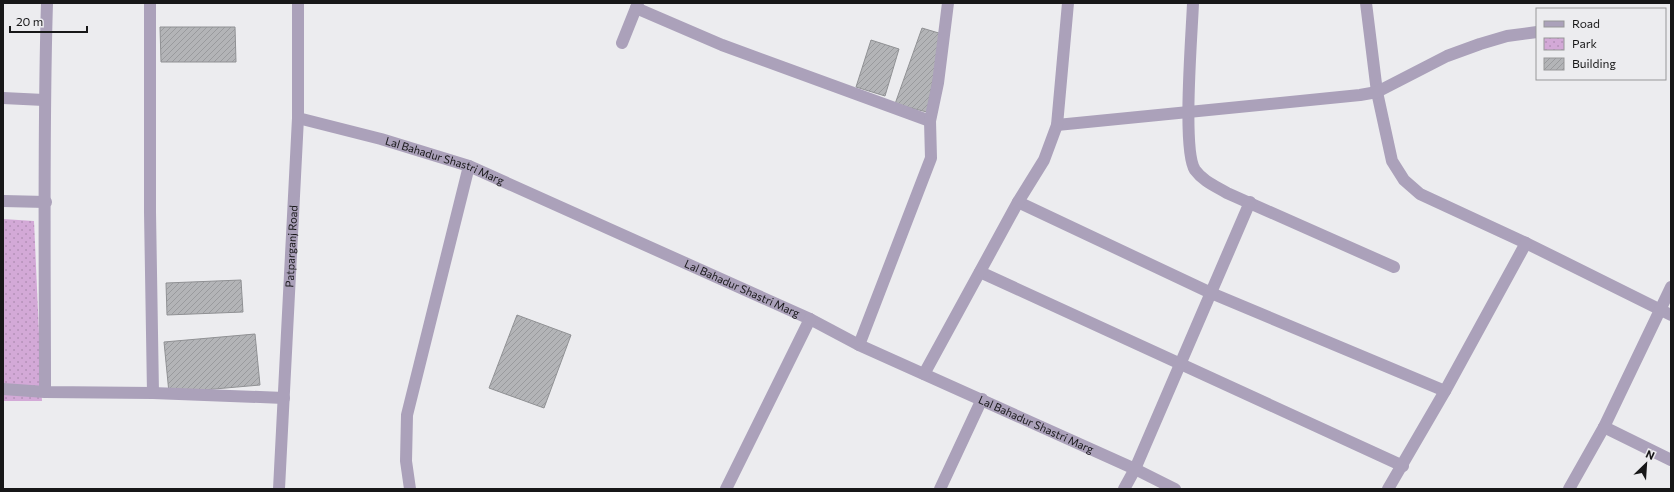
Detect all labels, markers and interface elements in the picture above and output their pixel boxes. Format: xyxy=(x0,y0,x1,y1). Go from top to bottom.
scale bar xyxy=(10,8,87,34)
legend xyxy=(1536,8,1666,80)
text: 20 m xyxy=(16,14,43,28)
text: Road xyxy=(1572,16,1600,30)
text: Park xyxy=(1572,36,1598,50)
text: Building xyxy=(1572,56,1616,70)
street label: Lal Bahadur Shastri Marg xyxy=(384,134,506,187)
street label: Patparganj Road xyxy=(282,205,300,288)
street label: Lal Bahadur Shastri Marg xyxy=(683,257,802,320)
street label: Lal Bahadur Shastri Marg xyxy=(977,393,1096,456)
north arrow xyxy=(1626,444,1666,484)
text: N xyxy=(1644,447,1657,462)

